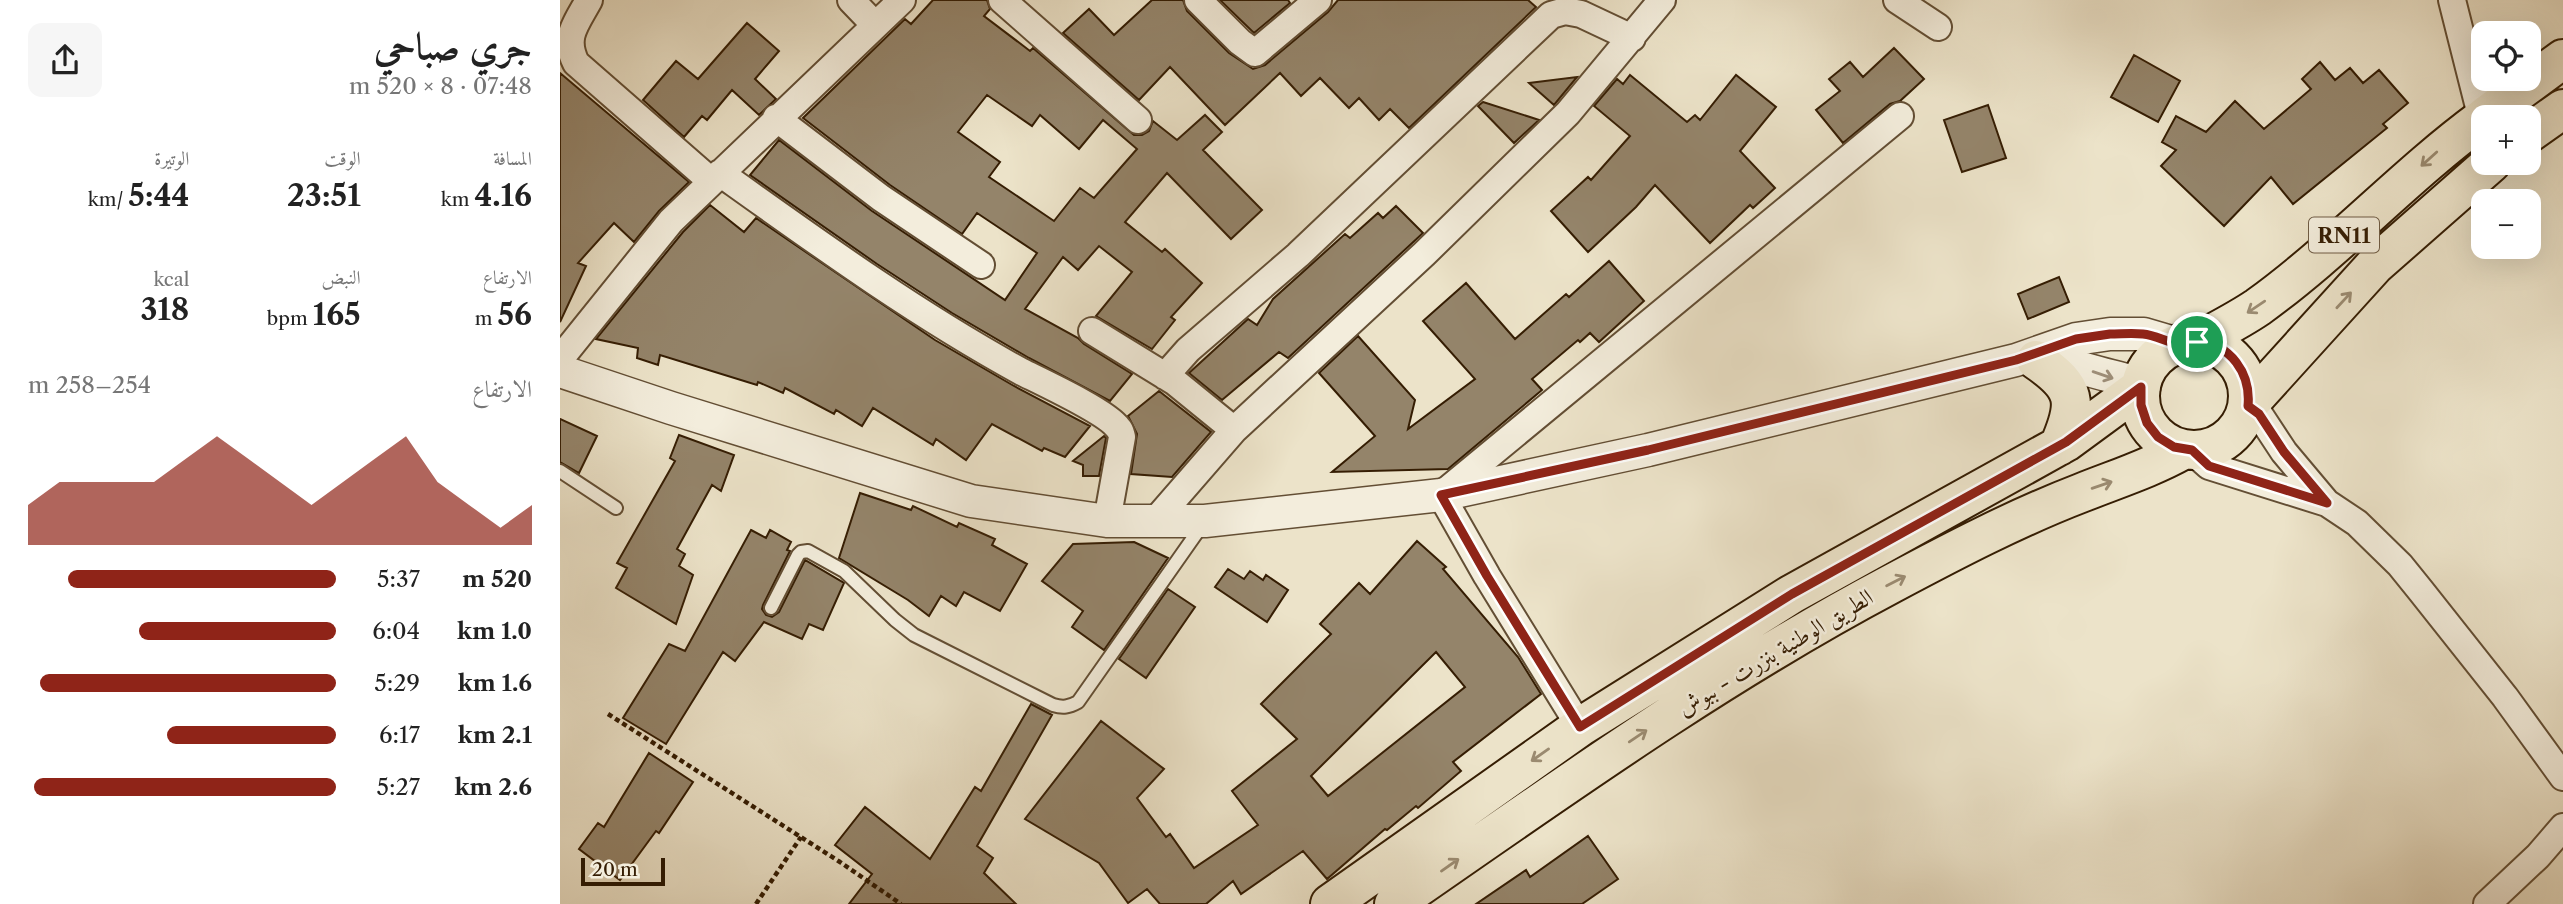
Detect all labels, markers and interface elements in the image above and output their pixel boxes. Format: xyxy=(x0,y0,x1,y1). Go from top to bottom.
map controls xyxy=(2471,21,2541,259)
button: locate xyxy=(2471,21,2541,91)
text: جري صباحي xyxy=(374,22,532,69)
button: share xyxy=(28,23,102,97)
text: 07:48 · 8 × 520 m xyxy=(349,72,532,100)
button: + xyxy=(2471,105,2541,175)
text: الوتيرة xyxy=(154,147,189,170)
text: الوقت xyxy=(324,147,361,170)
text: المسافة xyxy=(493,147,532,170)
one-way arrow xyxy=(2421,151,2438,168)
text: 5:44 xyxy=(128,177,189,214)
text: 23:51 xyxy=(287,177,361,214)
text: 4.16 xyxy=(474,177,532,214)
text: /km xyxy=(88,188,128,211)
text: km xyxy=(441,188,474,211)
button: − xyxy=(2471,189,2541,259)
road number: RN11 xyxy=(2309,218,2379,252)
text: النبض xyxy=(322,266,361,289)
text: الارتفاع xyxy=(483,266,532,289)
text: kcal xyxy=(153,268,189,291)
text: 318 xyxy=(140,291,189,328)
one-way arrow xyxy=(2335,292,2352,309)
text: 165 xyxy=(313,296,361,333)
text: 56 xyxy=(498,296,532,333)
one-way arrow xyxy=(2247,300,2267,314)
text: bpm xyxy=(267,307,313,330)
text: m xyxy=(475,307,498,330)
pin xyxy=(2167,312,2227,372)
icon: arrive xyxy=(2178,323,2216,361)
one-way arrow xyxy=(2092,369,2114,382)
text: 254–258 m xyxy=(28,371,151,399)
text: الارتفاع xyxy=(472,375,532,403)
one-way arrow xyxy=(2090,478,2112,491)
text: 5:37 xyxy=(377,565,420,593)
text: 520 m xyxy=(462,565,532,593)
one-way arrow xyxy=(1885,574,1905,588)
street label: الطريق الوطنية بنزرت - ببوش xyxy=(1672,582,1878,722)
text: 6:04 xyxy=(372,617,420,645)
text: 1.0 km xyxy=(457,617,532,645)
text: 5:29 xyxy=(374,669,420,697)
text: 1.6 km xyxy=(458,669,532,697)
text: 6:17 xyxy=(379,721,420,749)
text: 2.1 km xyxy=(458,721,532,749)
one-way arrow xyxy=(1627,729,1647,743)
one-way arrow xyxy=(1531,748,1550,762)
text: 5:27 xyxy=(377,773,420,801)
text: 2.6 km xyxy=(454,773,532,801)
scale bar xyxy=(581,855,665,887)
text: 20 m xyxy=(592,858,638,881)
one-way arrow xyxy=(1440,858,1459,872)

